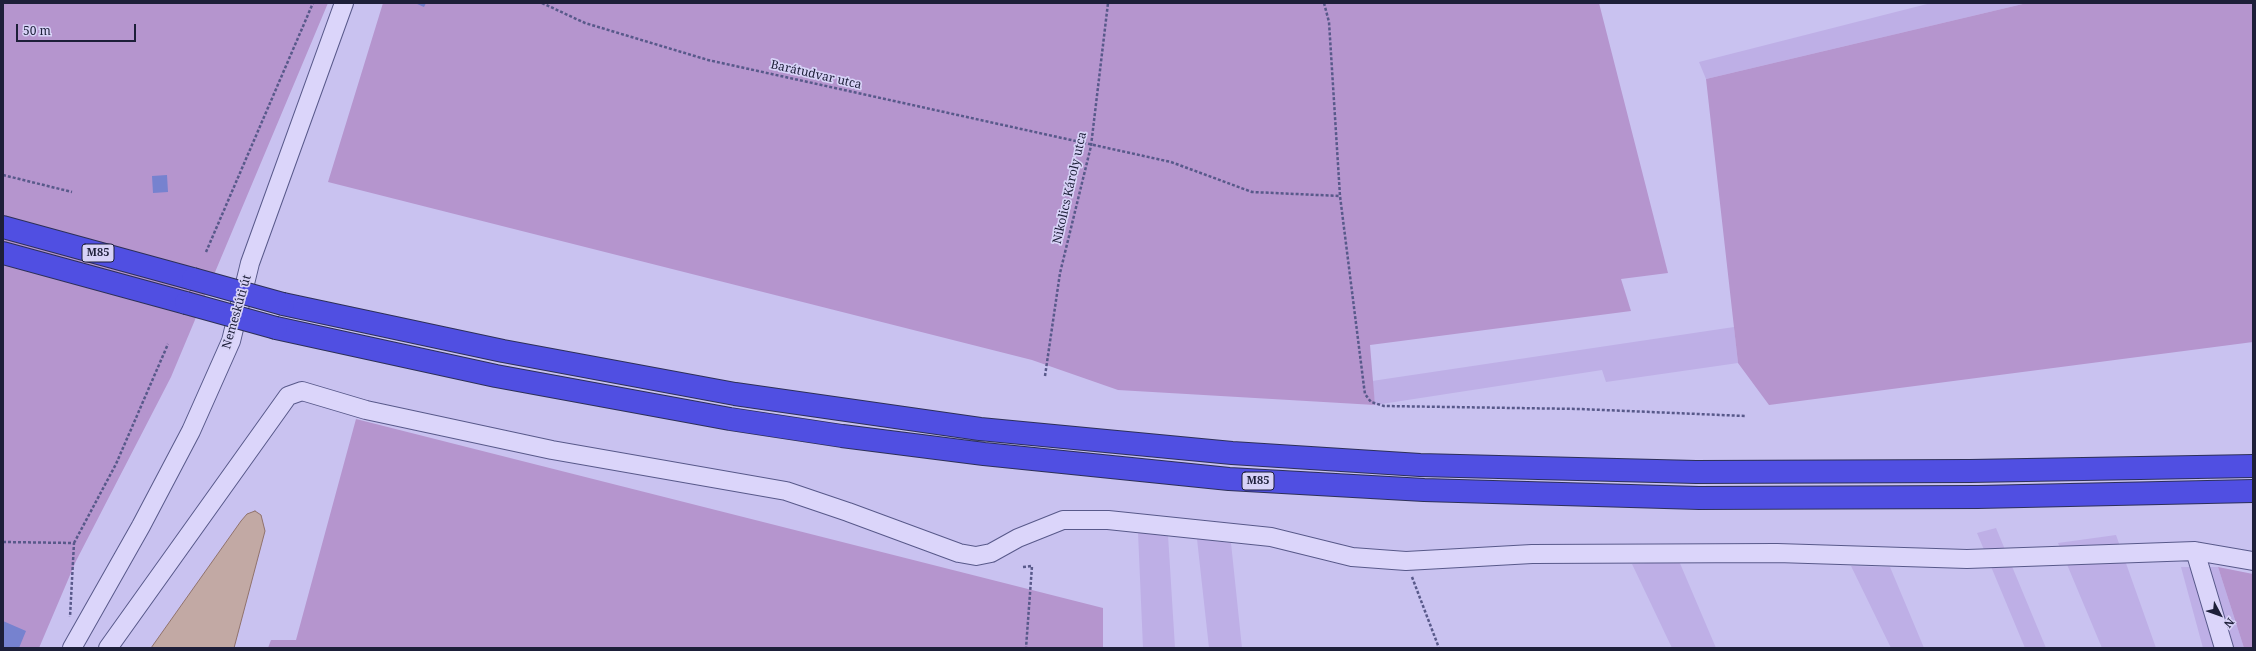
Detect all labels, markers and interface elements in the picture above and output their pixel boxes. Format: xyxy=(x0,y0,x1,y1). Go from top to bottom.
scale bar xyxy=(18,16,138,42)
text: 50 m xyxy=(23,22,51,39)
street label: Barátudvar utca xyxy=(769,58,863,92)
street label: Nikolics Károly utca xyxy=(1050,131,1090,245)
road number: M85 xyxy=(82,244,114,262)
street label: Nemeskúti út xyxy=(220,273,254,351)
road number: M85 xyxy=(1242,472,1274,490)
north arrow xyxy=(2200,595,2240,635)
text: N xyxy=(2221,615,2238,631)

